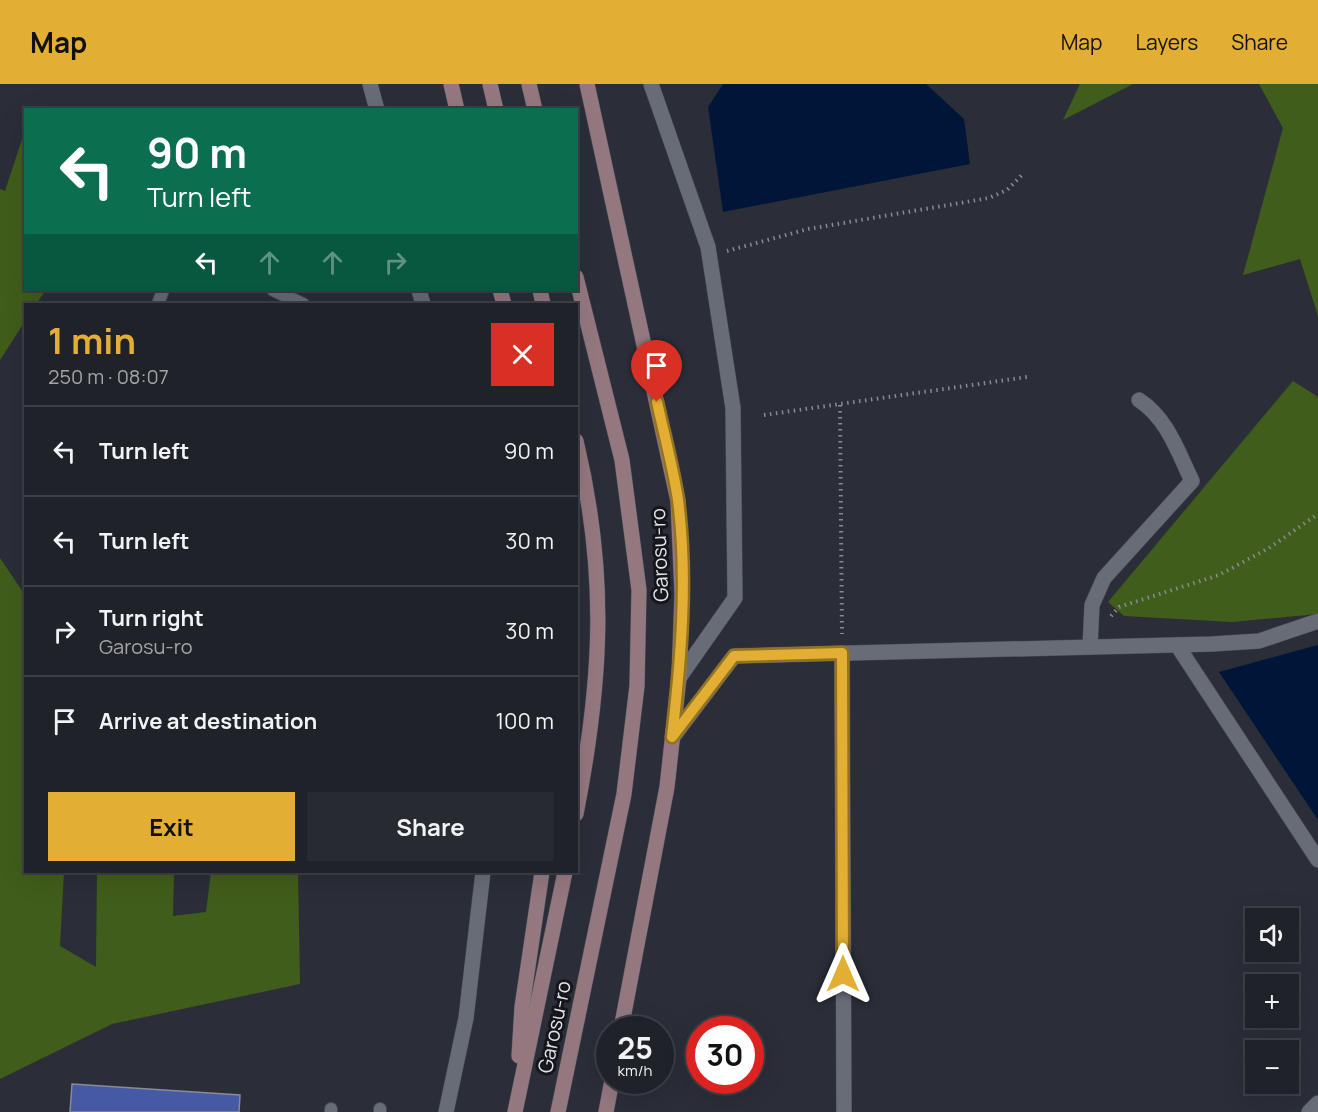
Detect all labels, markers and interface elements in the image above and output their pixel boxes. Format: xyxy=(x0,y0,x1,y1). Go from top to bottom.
text: Map xyxy=(30,23,87,61)
text: Map xyxy=(1061,28,1102,56)
text: Layers xyxy=(1135,28,1198,56)
text: Share xyxy=(1231,28,1288,56)
text: 90 m xyxy=(147,123,247,181)
icon: left xyxy=(48,132,126,210)
text: Turn left xyxy=(147,178,251,215)
icon: left xyxy=(190,246,223,279)
icon: ahead xyxy=(253,246,286,279)
icon: ahead xyxy=(316,246,349,279)
icon: right xyxy=(379,246,412,279)
text: 1 min xyxy=(48,316,136,365)
button: close xyxy=(491,323,554,386)
pin xyxy=(631,340,682,402)
icon: arrive xyxy=(640,349,673,382)
text: 250 m · 08:07 xyxy=(48,363,169,390)
icon: left xyxy=(48,435,81,468)
text: Turn left xyxy=(99,436,189,466)
text: 90 m xyxy=(504,436,554,466)
street label: Garosu-ro xyxy=(644,508,674,602)
icon: left xyxy=(48,525,81,558)
text: Turn left xyxy=(99,526,189,556)
text: 30 m xyxy=(505,526,554,556)
text: Turn right xyxy=(99,603,204,633)
icon: right xyxy=(48,615,81,648)
text: 30 m xyxy=(505,616,554,646)
text: Garosu-ro xyxy=(99,633,193,660)
icon: arrive xyxy=(48,705,81,738)
text: Arrive at destination xyxy=(99,706,317,736)
text: 100 m xyxy=(496,706,554,736)
button: Exit xyxy=(48,792,295,861)
button: Share xyxy=(307,792,554,861)
map controls xyxy=(1245,908,1299,1094)
button: sound xyxy=(1245,908,1299,962)
position arrow xyxy=(811,942,875,1006)
button: + xyxy=(1245,974,1299,1028)
street label: Garosu-ro xyxy=(531,978,577,1076)
speed limit sign: 30 xyxy=(686,1016,764,1094)
text: 25 xyxy=(617,1027,653,1068)
button: − xyxy=(1245,1040,1299,1094)
text: km/h xyxy=(618,1060,652,1081)

